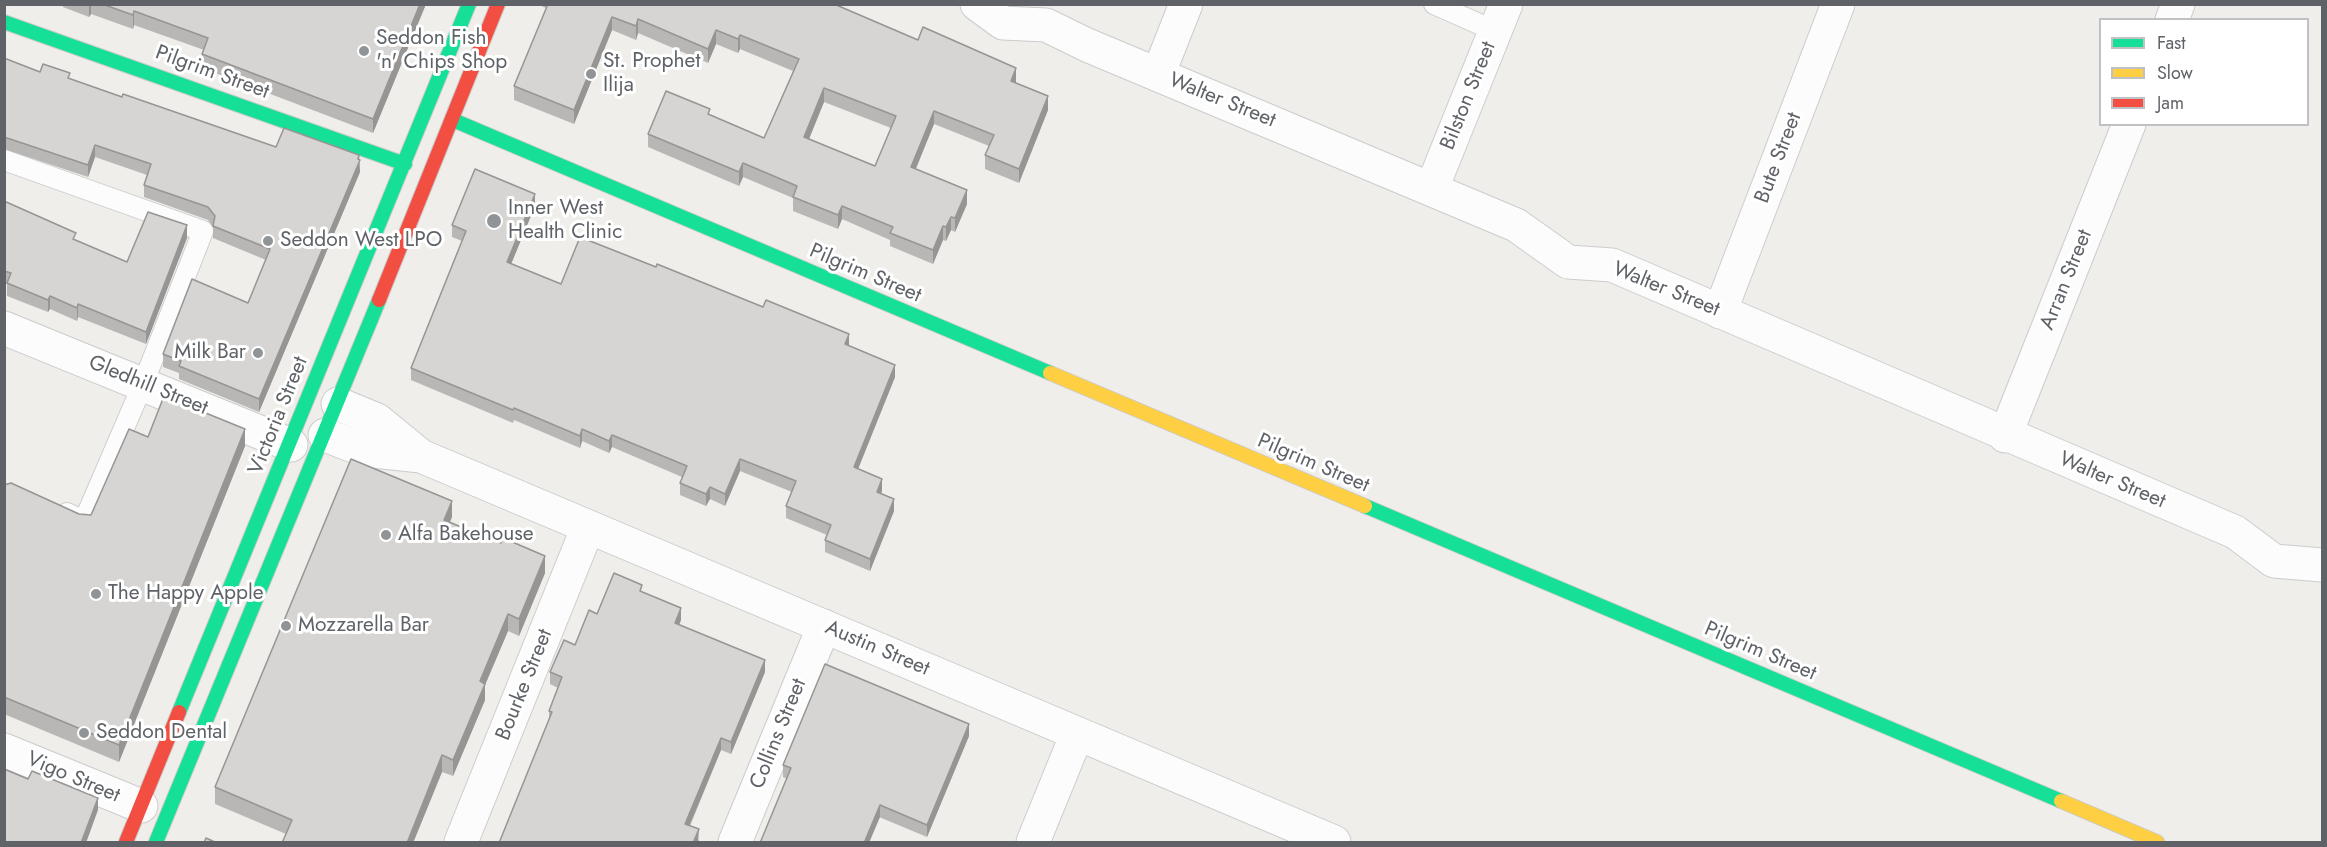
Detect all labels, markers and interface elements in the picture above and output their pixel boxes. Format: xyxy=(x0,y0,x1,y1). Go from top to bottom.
legend xyxy=(2099,18,2309,126)
place label: Seddon Fish 'n' Chips Shop xyxy=(376,26,507,76)
text: Fast xyxy=(2157,30,2186,56)
street label: Bilston Street xyxy=(1436,38,1502,154)
street label: Pilgrim Street xyxy=(152,41,272,105)
marker: Seddon Fish 'n' Chips Shop xyxy=(357,44,371,58)
place label: St. Prophet Ilija xyxy=(603,49,700,99)
text: Slow xyxy=(2157,60,2193,86)
marker: St. Prophet Ilija xyxy=(584,67,598,81)
street label: Walter Street xyxy=(1165,68,1279,134)
text: Jam xyxy=(2157,90,2184,116)
street label: Bute Street xyxy=(1750,109,1808,207)
place label: Inner West Health Clinic xyxy=(508,196,622,246)
marker: Inner West Health Clinic xyxy=(485,212,503,230)
street label: Arran Street xyxy=(2036,226,2098,334)
place label: Seddon West LPO xyxy=(280,228,442,254)
marker: Seddon West LPO xyxy=(261,234,275,248)
street label: Pilgrim Street xyxy=(805,239,925,309)
street label: Walter Street xyxy=(1609,257,1723,323)
place label: Milk Bar xyxy=(174,340,246,366)
marker: Milk Bar xyxy=(251,346,265,360)
street label: Gledhill Street xyxy=(85,351,211,421)
street label: Victoria Street xyxy=(244,353,314,479)
street label: Pilgrim Street xyxy=(1253,429,1373,499)
street label: Walter Street xyxy=(2055,447,2169,515)
place label: Alfa Bakehouse xyxy=(398,522,533,548)
marker: Alfa Bakehouse xyxy=(379,528,393,542)
place label: The Happy Apple xyxy=(108,581,264,607)
marker: The Happy Apple xyxy=(89,587,103,601)
place label: Mozzarella Bar xyxy=(298,613,429,639)
street label: Austin Street xyxy=(821,616,933,682)
street label: Pilgrim Street xyxy=(1700,617,1820,687)
marker: Mozzarella Bar xyxy=(279,619,293,633)
street label: Bourke Street xyxy=(491,626,559,744)
street label: Collins Street xyxy=(745,675,813,793)
place label: Seddon Dental xyxy=(96,720,227,746)
marker: Seddon Dental xyxy=(77,726,91,740)
street label: Vigo Street xyxy=(22,747,124,809)

